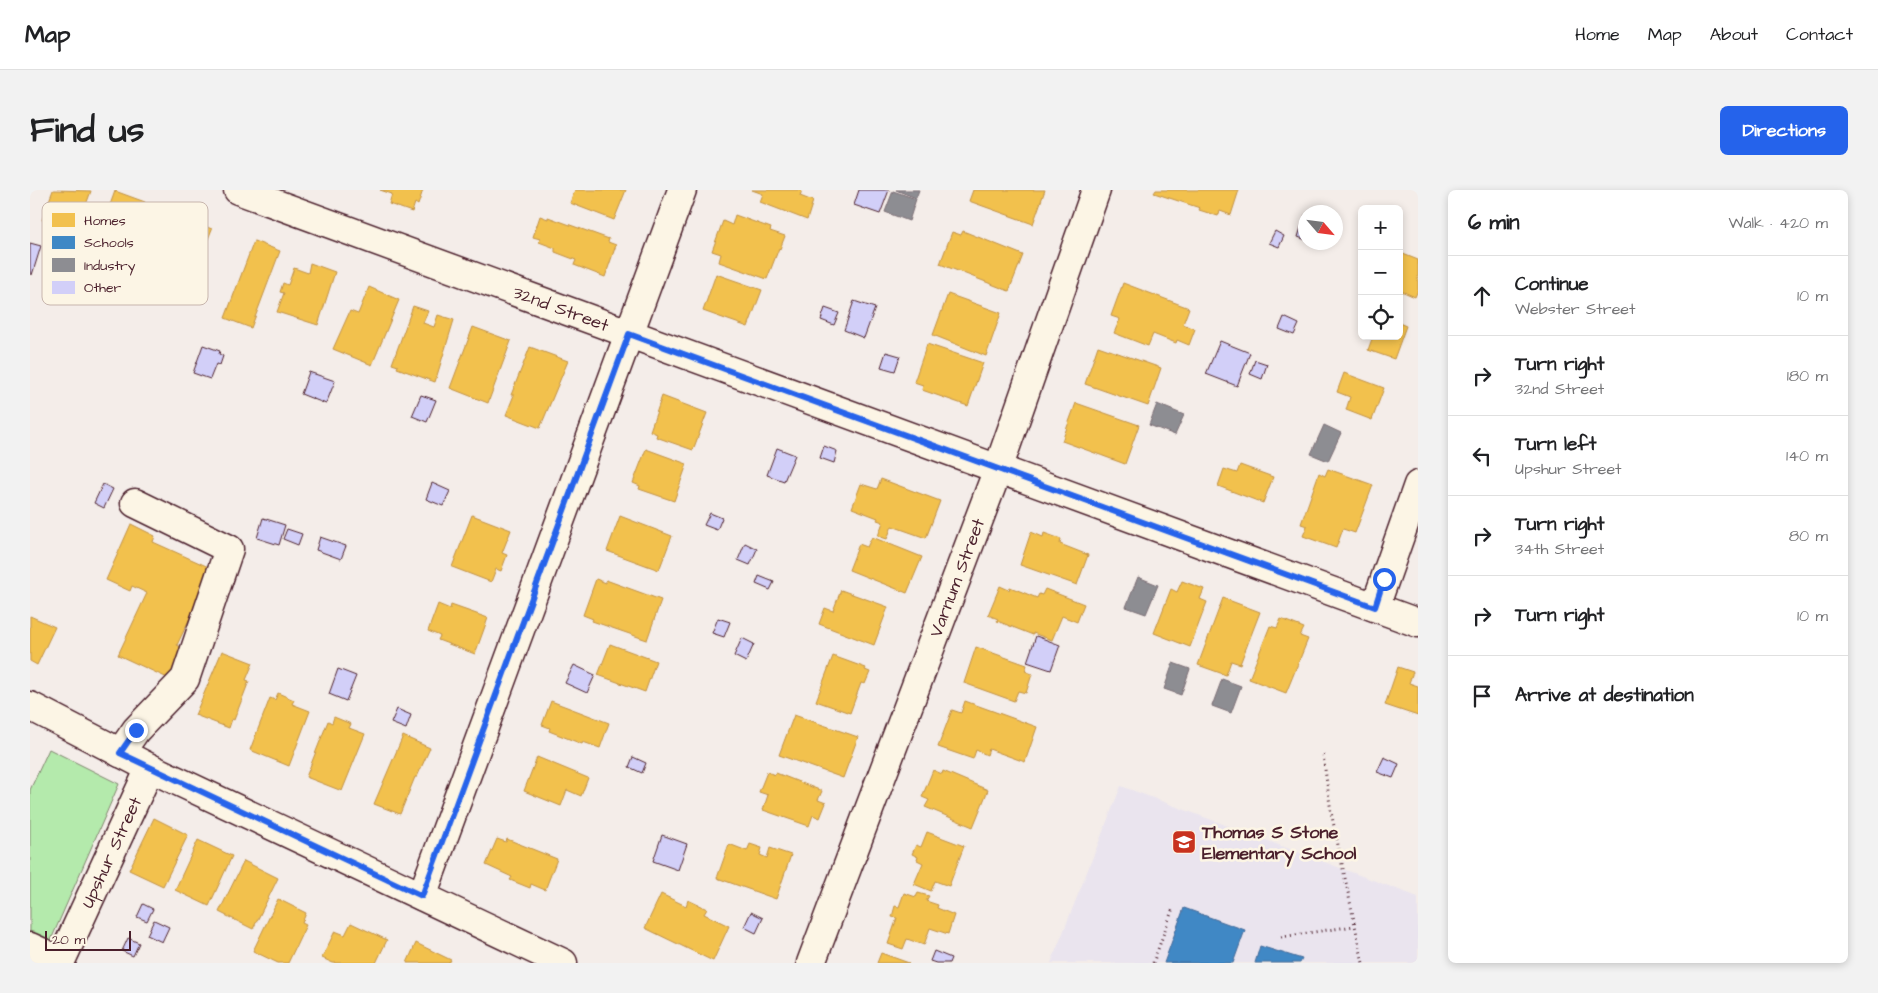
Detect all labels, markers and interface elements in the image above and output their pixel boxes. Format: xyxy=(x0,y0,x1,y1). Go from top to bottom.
text: Map xyxy=(25,18,70,52)
text: Home xyxy=(1575,22,1620,47)
text: Map xyxy=(1648,22,1682,47)
text: About xyxy=(1710,22,1758,47)
text: Contact xyxy=(1786,22,1853,47)
text: Find us xyxy=(30,106,144,155)
button: Directions xyxy=(1720,106,1848,155)
legend xyxy=(42,202,208,305)
north arrow xyxy=(1298,205,1343,250)
map controls xyxy=(1358,205,1403,340)
button: + xyxy=(1358,205,1403,250)
text: 6 min xyxy=(1468,208,1520,237)
text: Homes xyxy=(84,211,126,231)
text: Walk · 420 m xyxy=(1728,212,1828,234)
text: Schools xyxy=(84,233,134,253)
button: − xyxy=(1358,250,1403,295)
text: Industry xyxy=(84,256,136,276)
text: Continue xyxy=(1515,271,1589,298)
text: Other xyxy=(84,278,122,298)
street label: 32nd Street xyxy=(509,279,613,338)
icon: ahead xyxy=(1468,282,1496,310)
text: 10 m xyxy=(1797,285,1828,307)
button: locate xyxy=(1358,295,1403,340)
text: Webster Street xyxy=(1515,298,1635,320)
text: Turn right xyxy=(1515,351,1604,378)
icon: right xyxy=(1468,362,1496,390)
text: 180 m xyxy=(1787,365,1828,387)
text: 32nd Street xyxy=(1515,378,1604,400)
text: Turn left xyxy=(1515,431,1596,458)
icon: left xyxy=(1468,442,1496,470)
text: 140 m xyxy=(1786,445,1828,467)
text: Upshur Street xyxy=(1515,458,1622,480)
text: Turn right xyxy=(1515,511,1604,538)
street label: Varnum Street xyxy=(923,514,991,641)
icon: right xyxy=(1468,522,1496,550)
text: 80 m xyxy=(1789,525,1828,547)
text: 34th Street xyxy=(1515,538,1604,560)
route start xyxy=(1373,568,1396,591)
icon: right xyxy=(1468,602,1496,630)
text: Turn right xyxy=(1515,602,1604,629)
text: 10 m xyxy=(1797,605,1828,627)
icon: arrive xyxy=(1468,682,1496,710)
text: Arrive at destination xyxy=(1515,682,1694,709)
route end xyxy=(125,719,148,742)
street label: Upshur Street xyxy=(75,792,148,912)
place label: Thomas S Stone Elementary School xyxy=(1201,820,1357,867)
school or university icon: Thomas S Stone Elementary School xyxy=(1171,829,1197,855)
scale bar xyxy=(45,928,131,951)
text: 20 m xyxy=(52,930,85,950)

